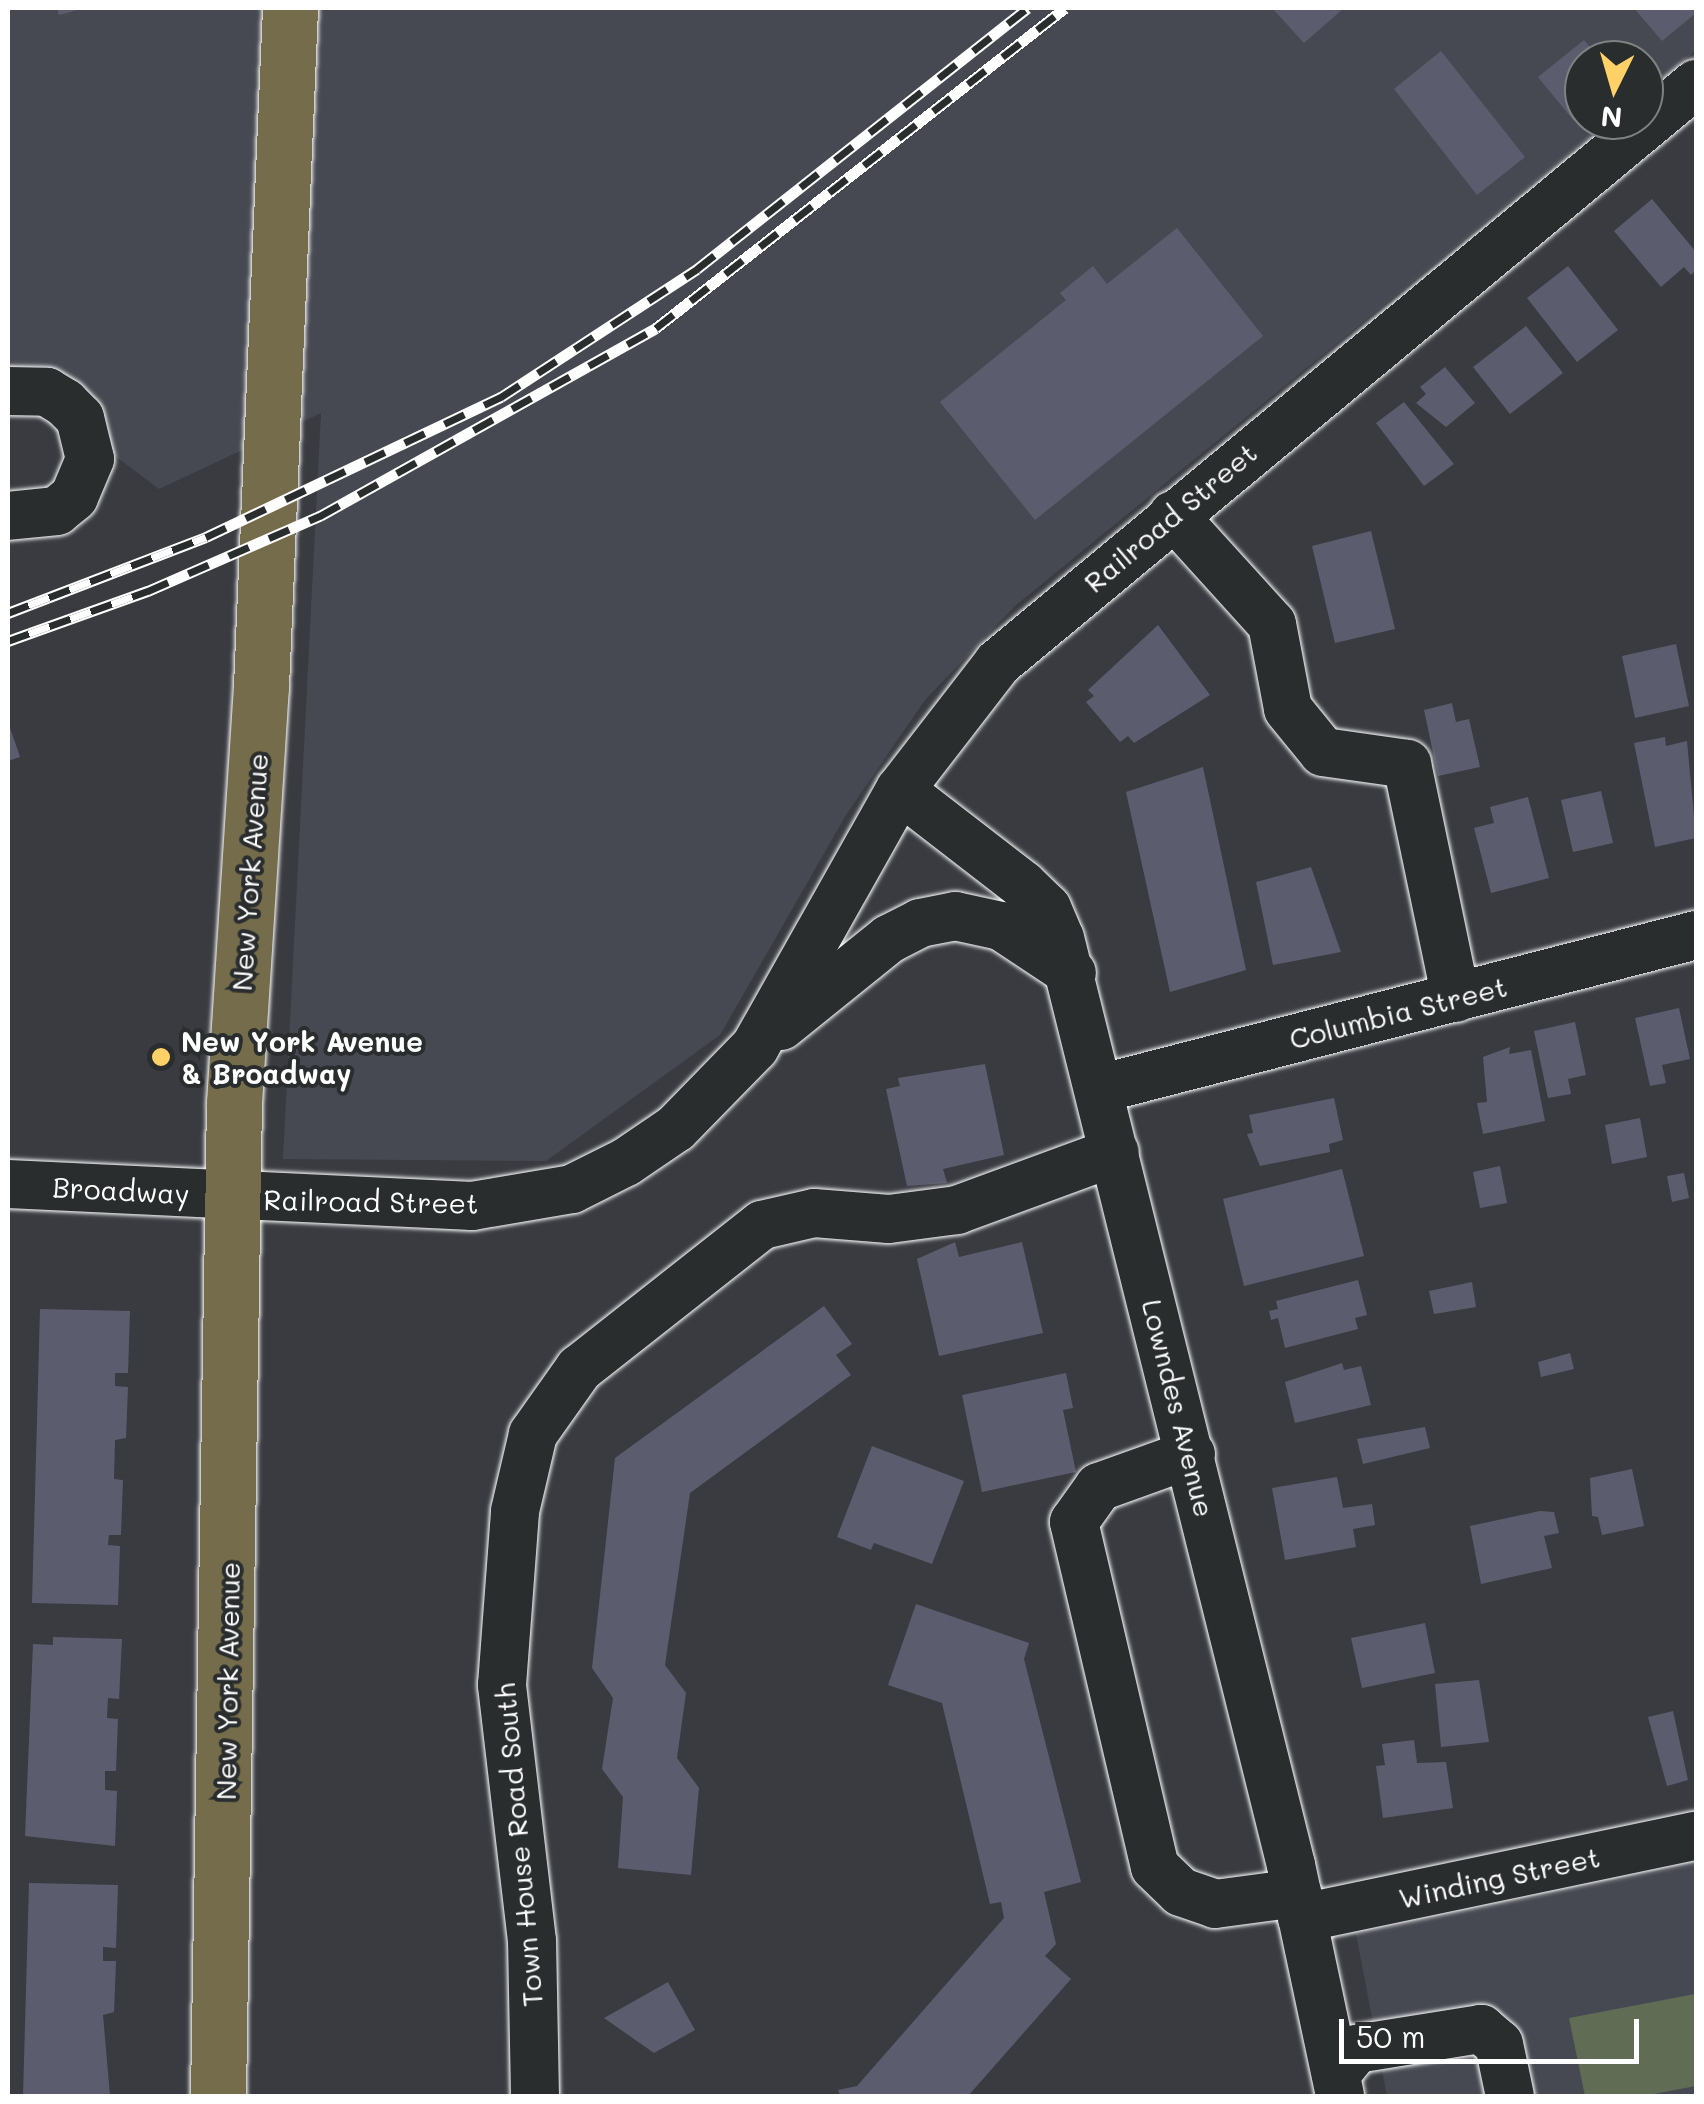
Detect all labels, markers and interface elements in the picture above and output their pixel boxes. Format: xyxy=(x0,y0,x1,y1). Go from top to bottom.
north arrow xyxy=(1564,40,1664,140)
text: N xyxy=(1599,99,1624,137)
street label: Railroad Street xyxy=(1077,435,1263,599)
street label: New York Avenue xyxy=(224,752,274,992)
street label: Columbia Street xyxy=(1286,969,1510,1055)
place label: New York Avenue & Broadway xyxy=(181,1024,423,1090)
marker: New York Avenue & Broadway xyxy=(150,1046,172,1068)
street label: Broadway xyxy=(52,1170,190,1210)
street label: Railroad Street xyxy=(263,1182,479,1220)
street label: Lowndes Avenue xyxy=(1136,1296,1222,1520)
street label: New York Avenue xyxy=(208,1562,246,1800)
street label: Town House Road South xyxy=(487,1682,549,2008)
street label: Winding Street xyxy=(1395,1839,1603,1915)
scale bar xyxy=(1344,1999,1644,2061)
text: 50 m xyxy=(1356,2016,1426,2056)

